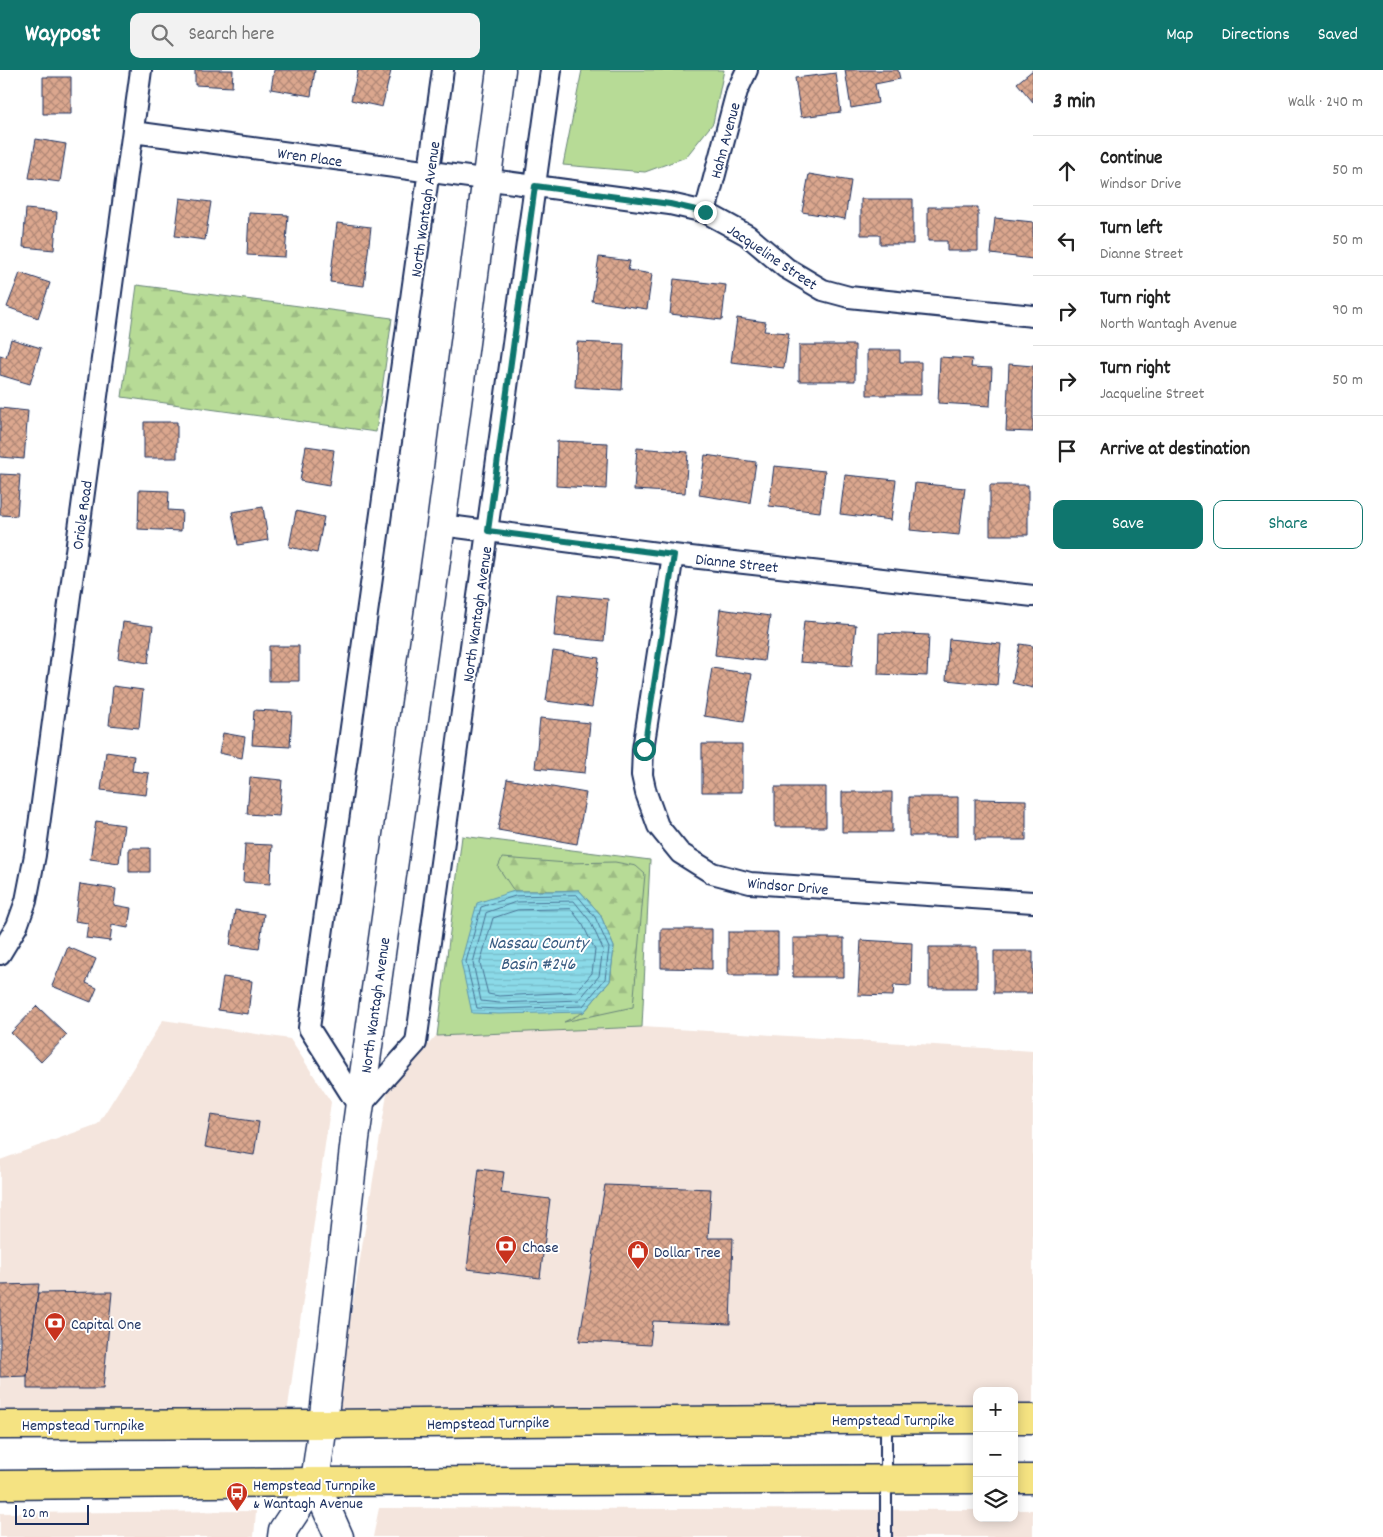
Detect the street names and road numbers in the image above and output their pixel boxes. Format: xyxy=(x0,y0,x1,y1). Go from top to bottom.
street label: Hahn Avenue xyxy=(705,100,748,181)
street label: North Wantagh Avenue xyxy=(406,140,447,279)
street label: Wren Place xyxy=(276,143,344,174)
street label: Jacqueline Street xyxy=(722,219,821,297)
street label: Oriole Road xyxy=(67,479,100,551)
street label: North Wantagh Avenue xyxy=(458,545,499,684)
street label: Dianne Street xyxy=(694,549,779,580)
street label: Windsor Drive xyxy=(746,872,829,902)
street label: North Wantagh Avenue xyxy=(356,936,397,1075)
street label: Hempstead Turnpike xyxy=(832,1410,954,1433)
street label: Hempstead Turnpike xyxy=(427,1412,549,1437)
street label: Hempstead Turnpike xyxy=(22,1415,144,1438)

